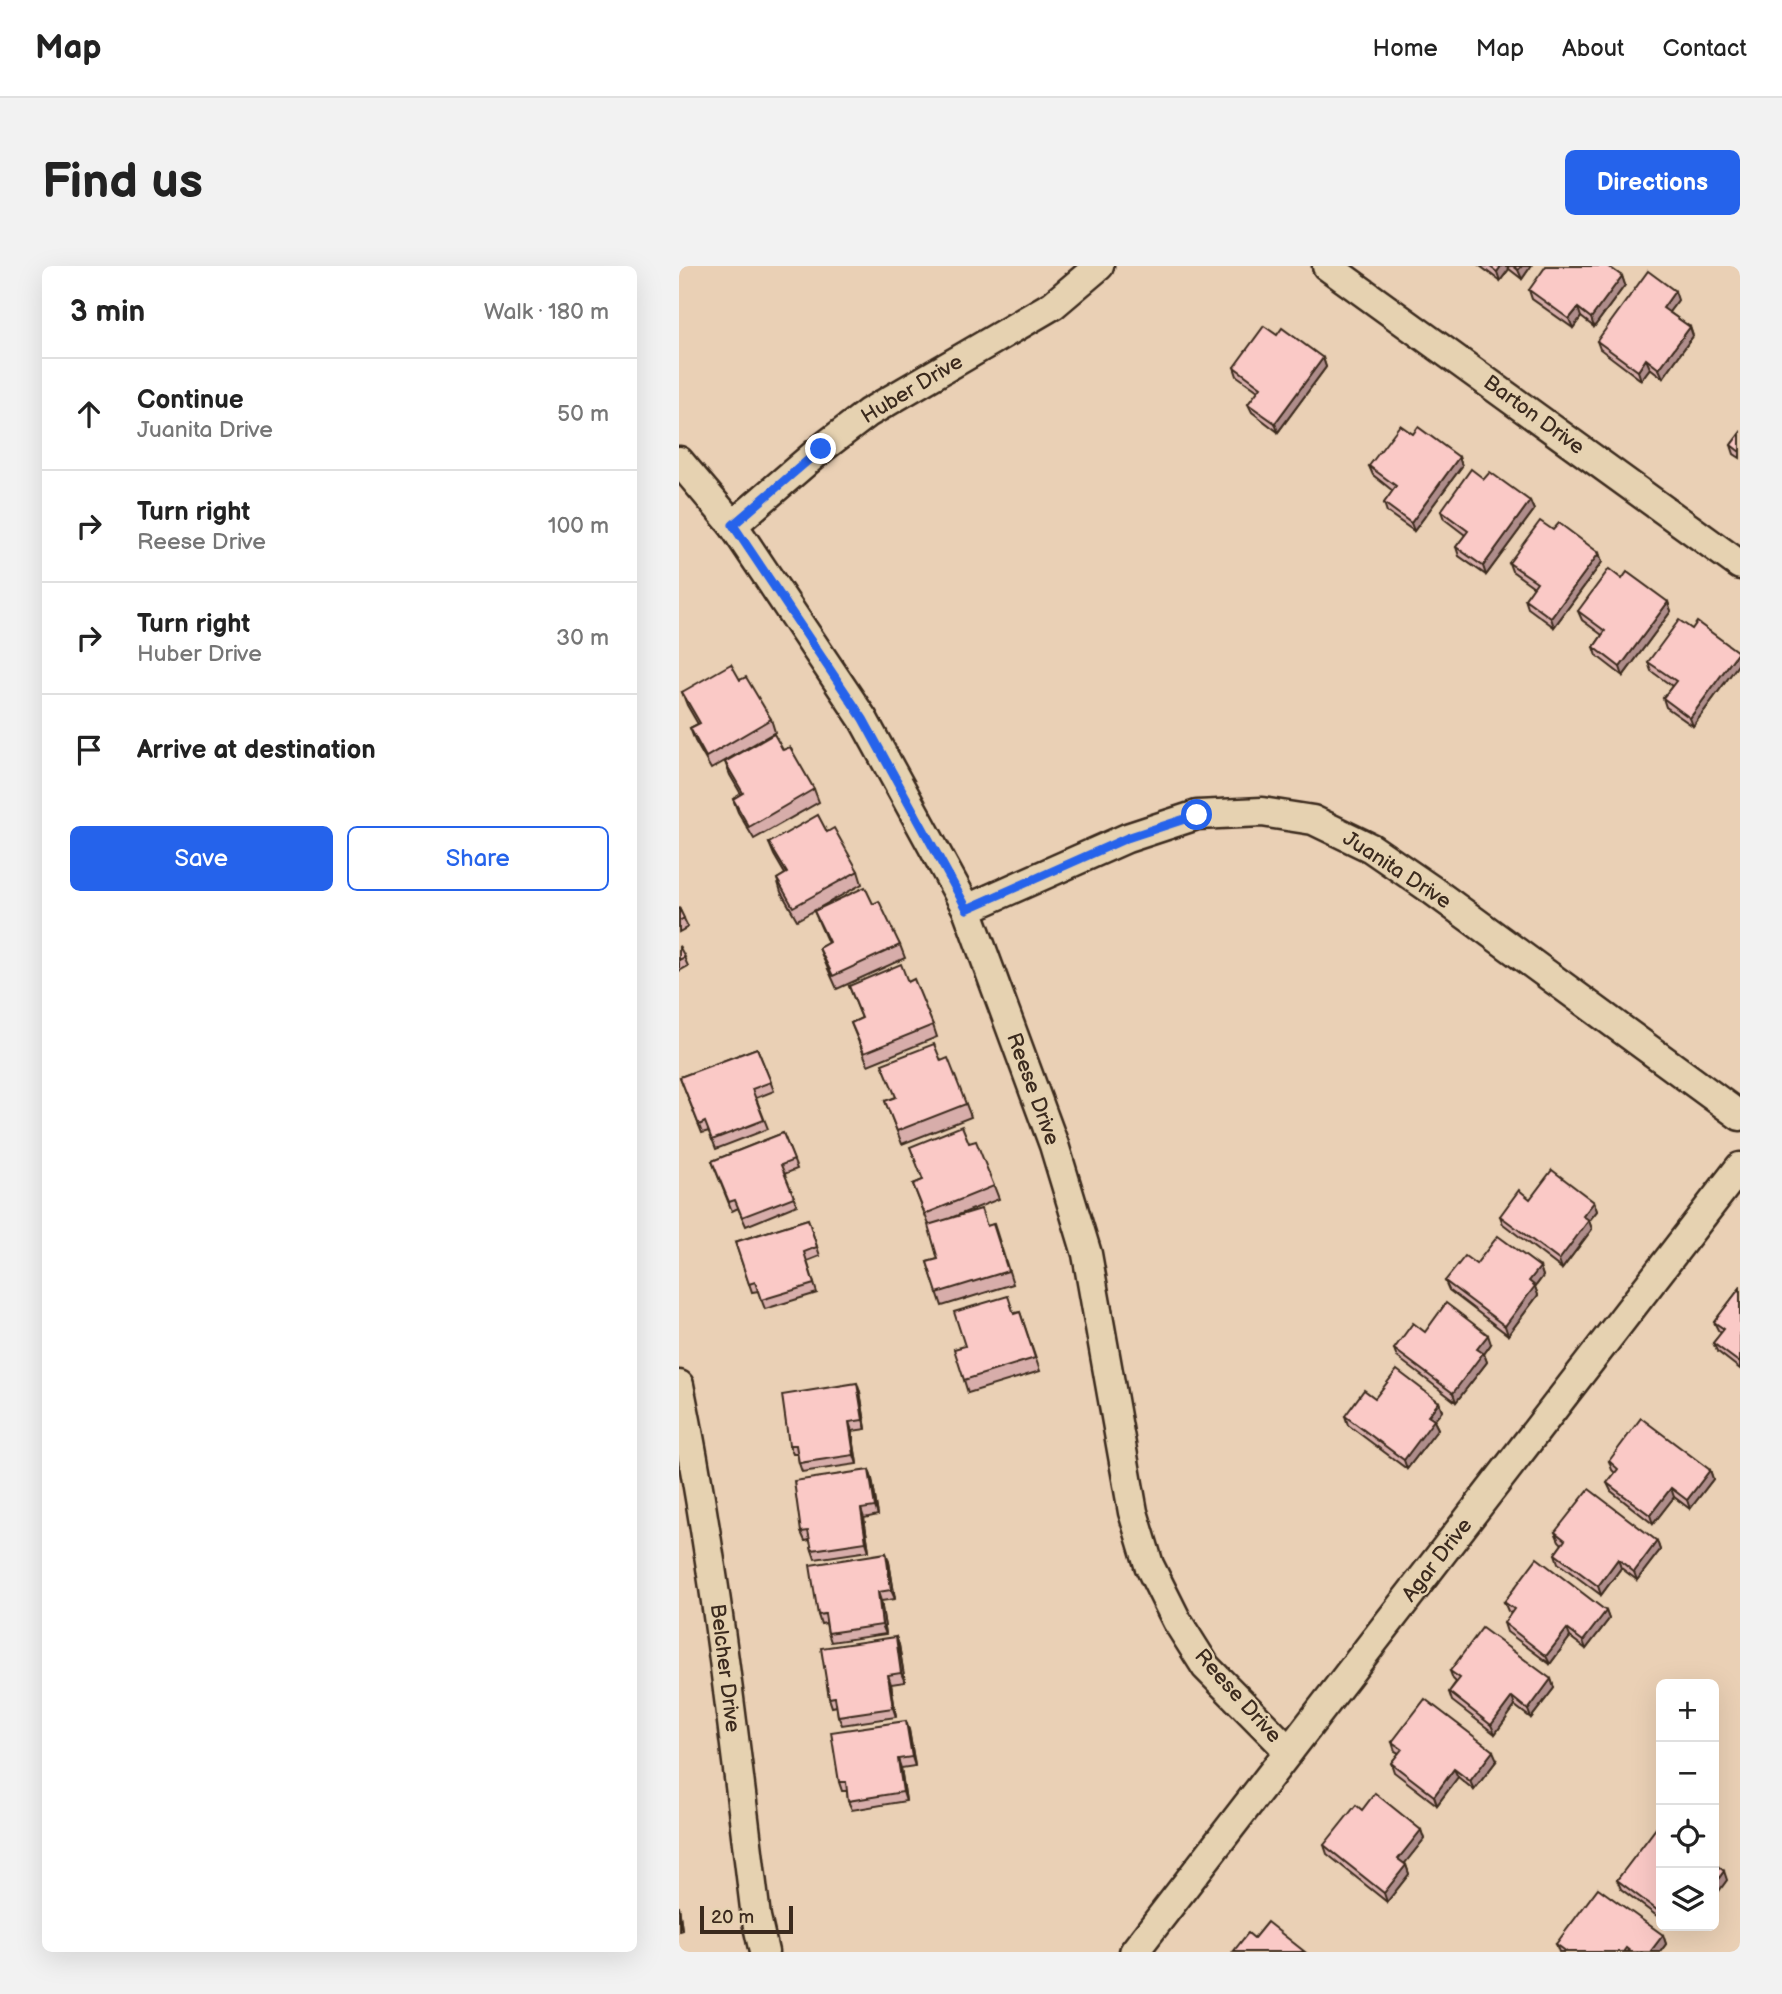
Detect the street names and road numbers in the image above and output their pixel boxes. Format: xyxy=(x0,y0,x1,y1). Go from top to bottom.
street label: Huber Drive xyxy=(857,349,967,429)
street label: Barton Drive xyxy=(1479,370,1589,460)
street label: Juanita Drive xyxy=(1338,826,1456,914)
street label: Reese Drive xyxy=(1001,1029,1065,1149)
street label: Agar Drive xyxy=(1397,1513,1477,1607)
street label: Belcher Drive xyxy=(705,1602,745,1734)
street label: Reese Drive xyxy=(1189,1644,1287,1748)

